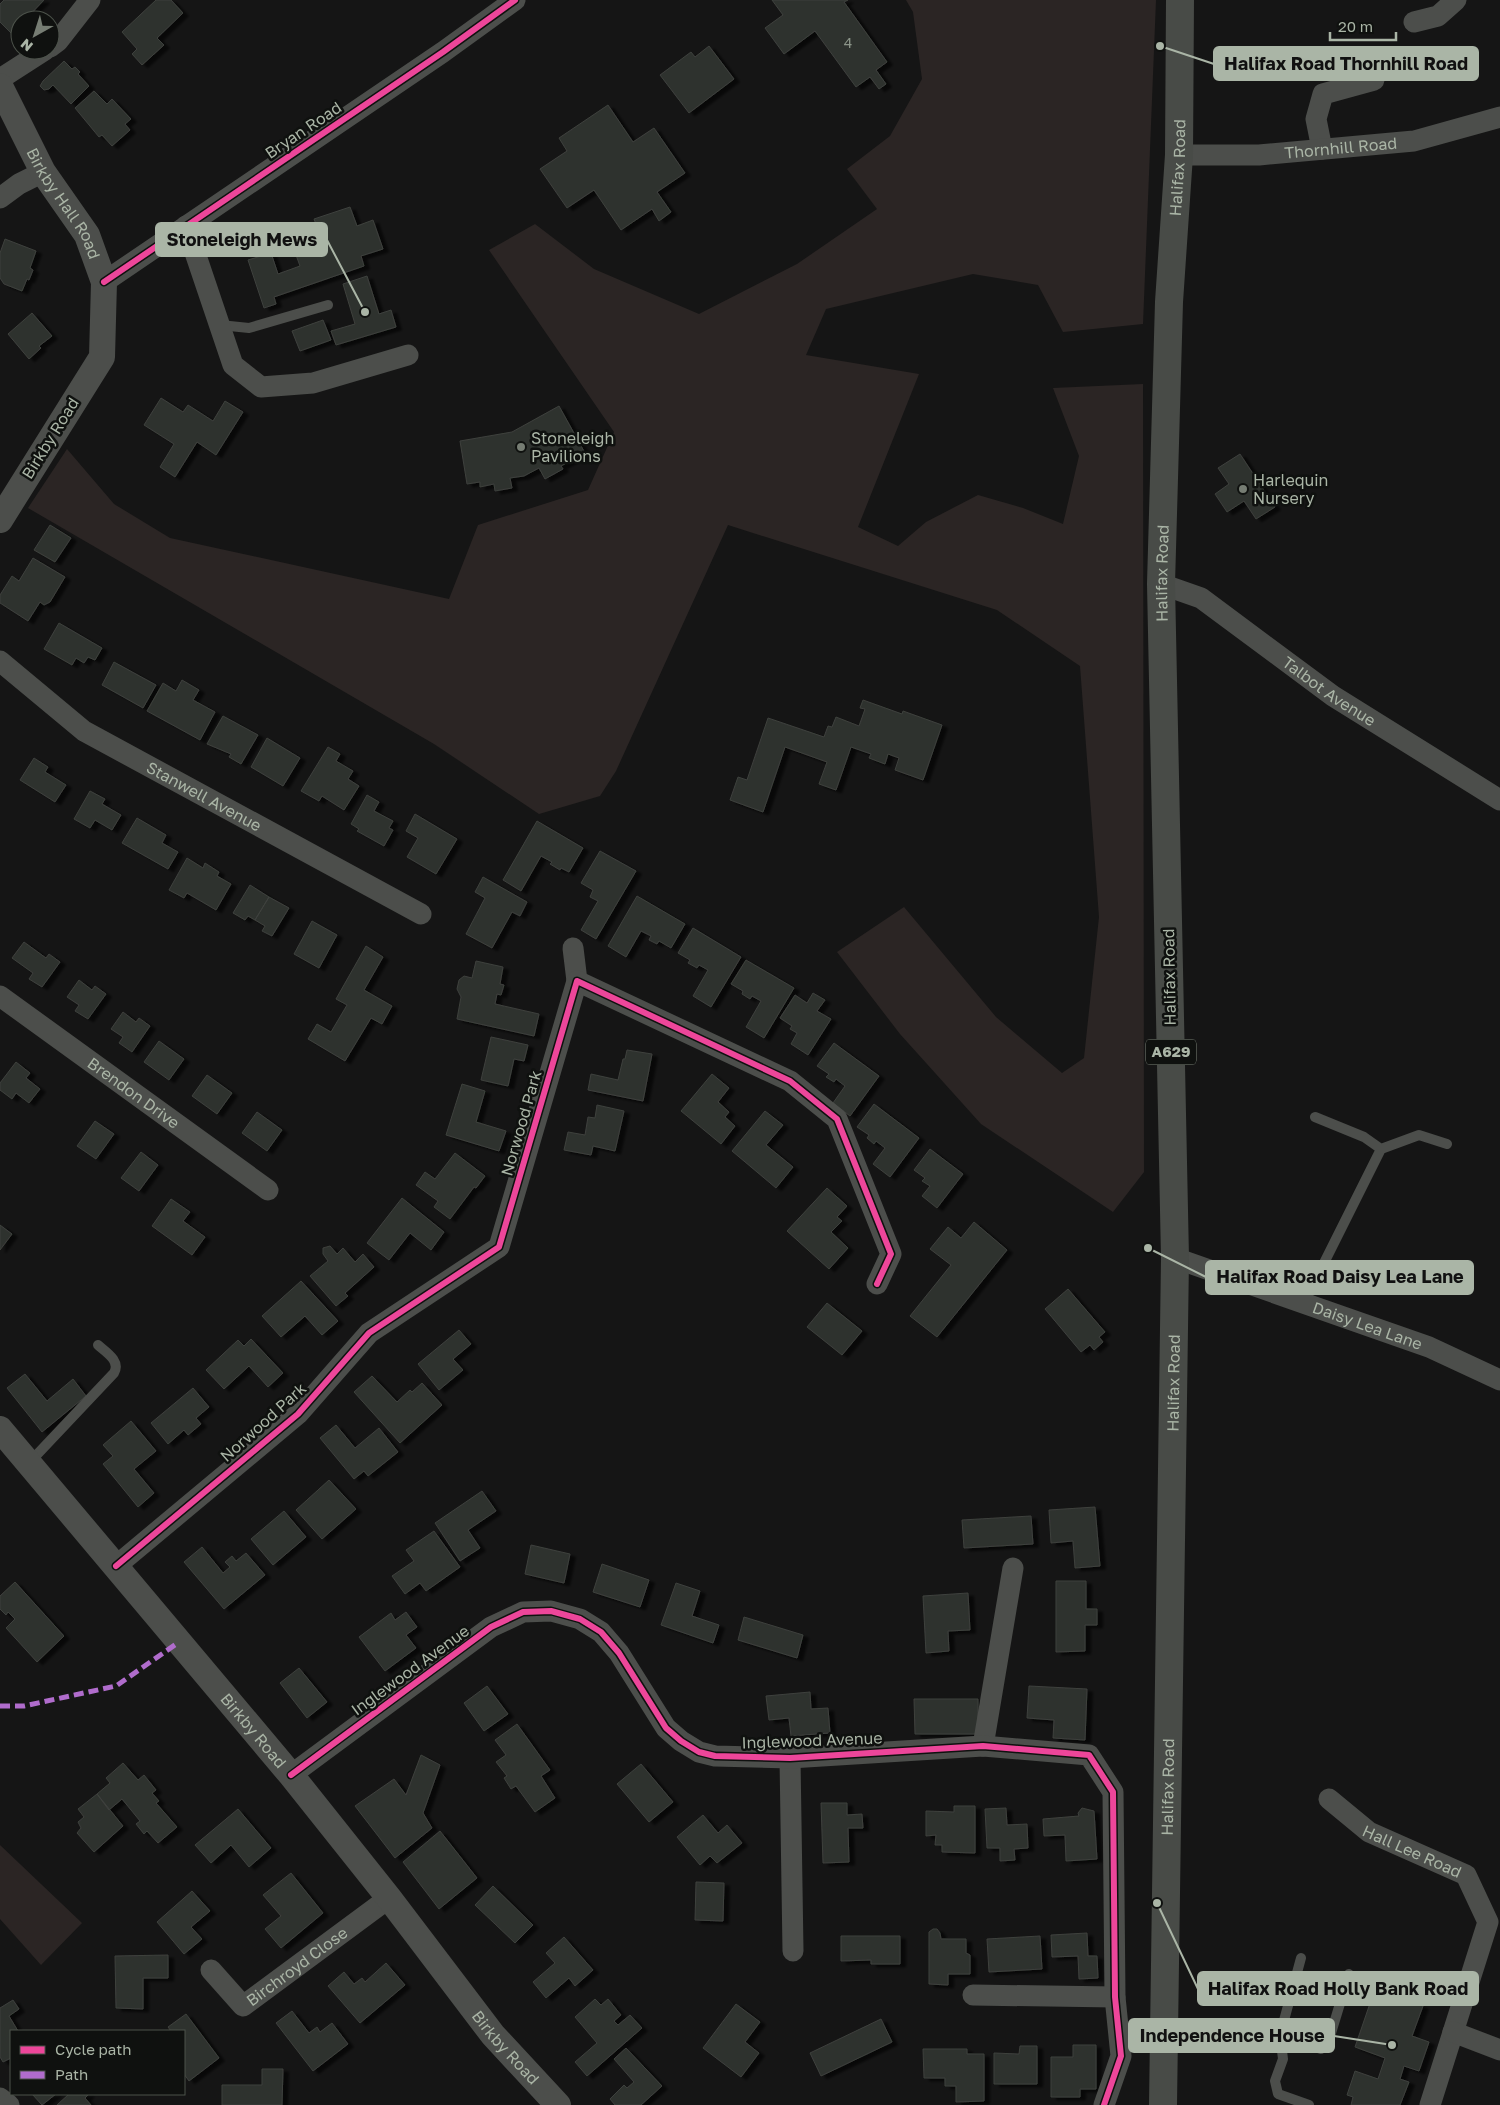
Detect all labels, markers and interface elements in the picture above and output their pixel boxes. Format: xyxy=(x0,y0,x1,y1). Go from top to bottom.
north arrow xyxy=(10,10,60,60)
scale bar xyxy=(1330,10,1396,42)
text: 20 m xyxy=(1338,17,1373,35)
house number: 4 xyxy=(844,34,852,51)
text: N xyxy=(17,36,36,55)
callout: Halifax Road Thornhill Road xyxy=(1214,47,1478,80)
text: Halifax Road Thornhill Road xyxy=(1224,52,1468,74)
street label: Bryan Road xyxy=(261,97,345,163)
street label: Halifax Road xyxy=(1165,119,1189,217)
street label: Thornhill Road xyxy=(1283,133,1398,163)
street label: Birkby Hall Road xyxy=(22,144,105,262)
callout: Stoneleigh Mews xyxy=(156,223,327,256)
text: Stoneleigh Mews xyxy=(167,228,317,250)
street label: Birkby Road xyxy=(17,394,83,482)
place label: Stoneleigh Pavilions xyxy=(531,428,614,466)
marker: Stoneleigh Pavilions xyxy=(515,441,527,453)
place label: Harlequin Nursery xyxy=(1253,470,1328,508)
marker: Harlequin Nursery xyxy=(1237,483,1249,495)
street label: Halifax Road xyxy=(1151,524,1173,622)
street label: Talbot Avenue xyxy=(1279,652,1380,730)
street label: Stanwell Avenue xyxy=(143,757,265,836)
street label: Halifax Road xyxy=(1158,928,1180,1026)
road number: A629 xyxy=(1146,1040,1196,1064)
street label: Brendon Drive xyxy=(84,1053,184,1133)
street label: Norwood Park xyxy=(496,1068,546,1178)
callout: Halifax Road Daisy Lea Lane xyxy=(1206,1261,1473,1294)
text: Halifax Road Daisy Lea Lane xyxy=(1216,1265,1464,1287)
street label: Daisy Lea Lane xyxy=(1310,1297,1425,1354)
street label: Halifax Road xyxy=(1163,1334,1184,1432)
street label: Norwood Park xyxy=(216,1378,310,1466)
street label: Inglewood Avenue xyxy=(347,1620,473,1720)
street label: Birkby Road xyxy=(216,1689,291,1772)
street label: Inglewood Avenue xyxy=(741,1728,883,1752)
street label: Halifax Road xyxy=(1157,1738,1178,1836)
street label: Hall Lee Road xyxy=(1359,1820,1465,1882)
street label: Birchroyd Close xyxy=(242,1922,351,2010)
callout: Halifax Road Holly Bank Road xyxy=(1198,1972,1478,2005)
text: Halifax Road Holly Bank Road xyxy=(1208,1977,1468,1999)
street label: Birkby Road xyxy=(468,2006,544,2088)
callout: Independence House xyxy=(1129,2019,1334,2052)
text: Independence House xyxy=(1139,2024,1325,2046)
legend xyxy=(10,2030,185,2095)
text: Cycle path xyxy=(55,2040,131,2058)
text: Path xyxy=(55,2065,88,2083)

